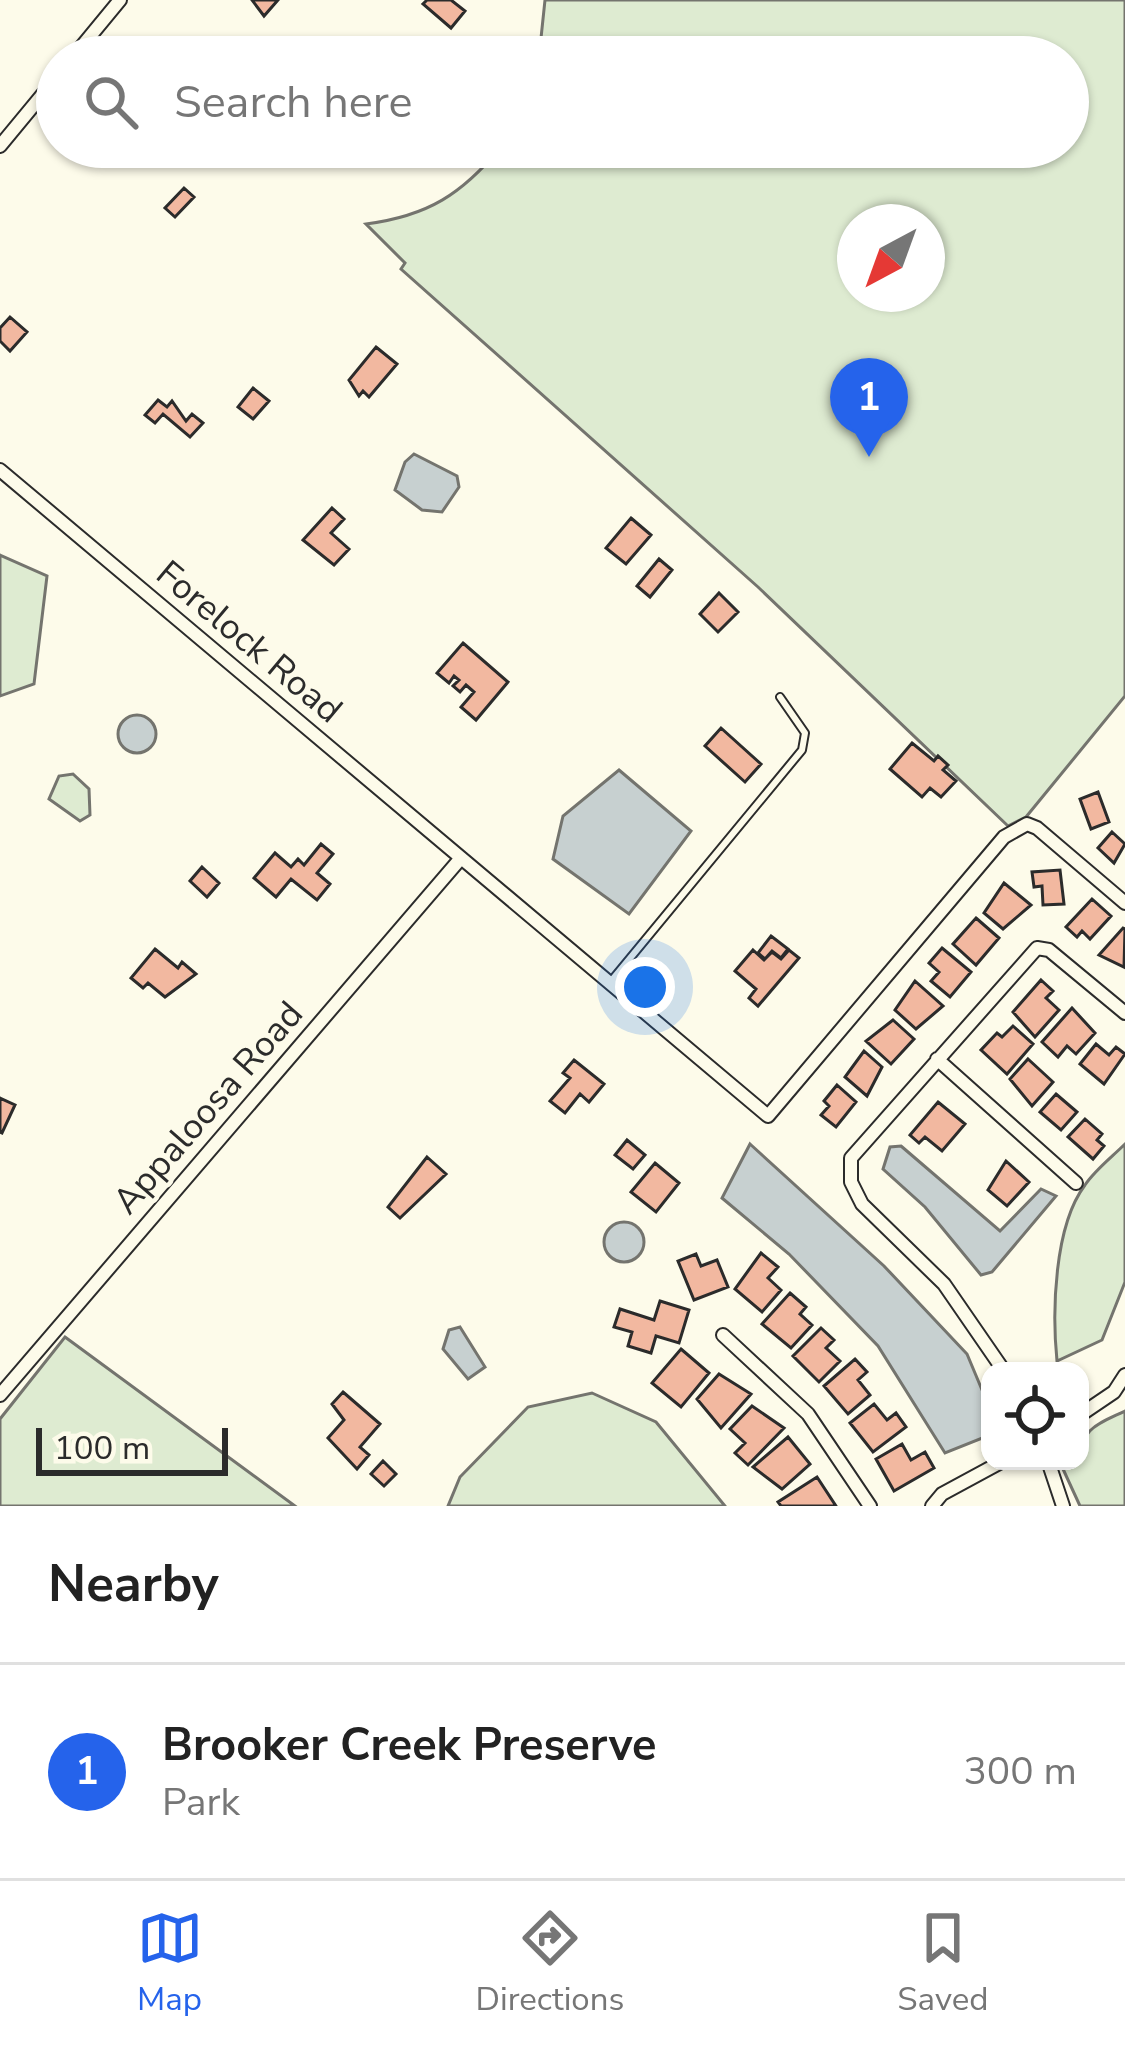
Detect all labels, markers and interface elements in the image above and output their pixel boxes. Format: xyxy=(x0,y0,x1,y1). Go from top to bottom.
search box xyxy=(36,36,1089,168)
icon: search xyxy=(78,69,144,135)
text: Search here xyxy=(174,72,413,133)
north arrow xyxy=(837,204,945,312)
pin: 1 xyxy=(830,358,908,457)
street label: Forelock Road xyxy=(146,550,353,735)
your location xyxy=(615,957,675,1017)
street label: Appaloosa Road xyxy=(102,991,314,1225)
map controls xyxy=(981,1362,1089,1470)
button: locate xyxy=(981,1362,1089,1470)
scale bar xyxy=(36,1422,228,1475)
text: 100 m xyxy=(54,1426,150,1471)
text: Nearby xyxy=(48,1549,219,1619)
text: Brooker Creek Preserve xyxy=(162,1715,656,1776)
text: 1 xyxy=(75,1745,99,1798)
text: 300 m xyxy=(963,1745,1077,1798)
text: Park xyxy=(162,1776,240,1829)
tab: Map xyxy=(137,1905,203,2022)
tab: Directions xyxy=(476,1905,624,2022)
tab: Saved xyxy=(897,1905,988,2022)

